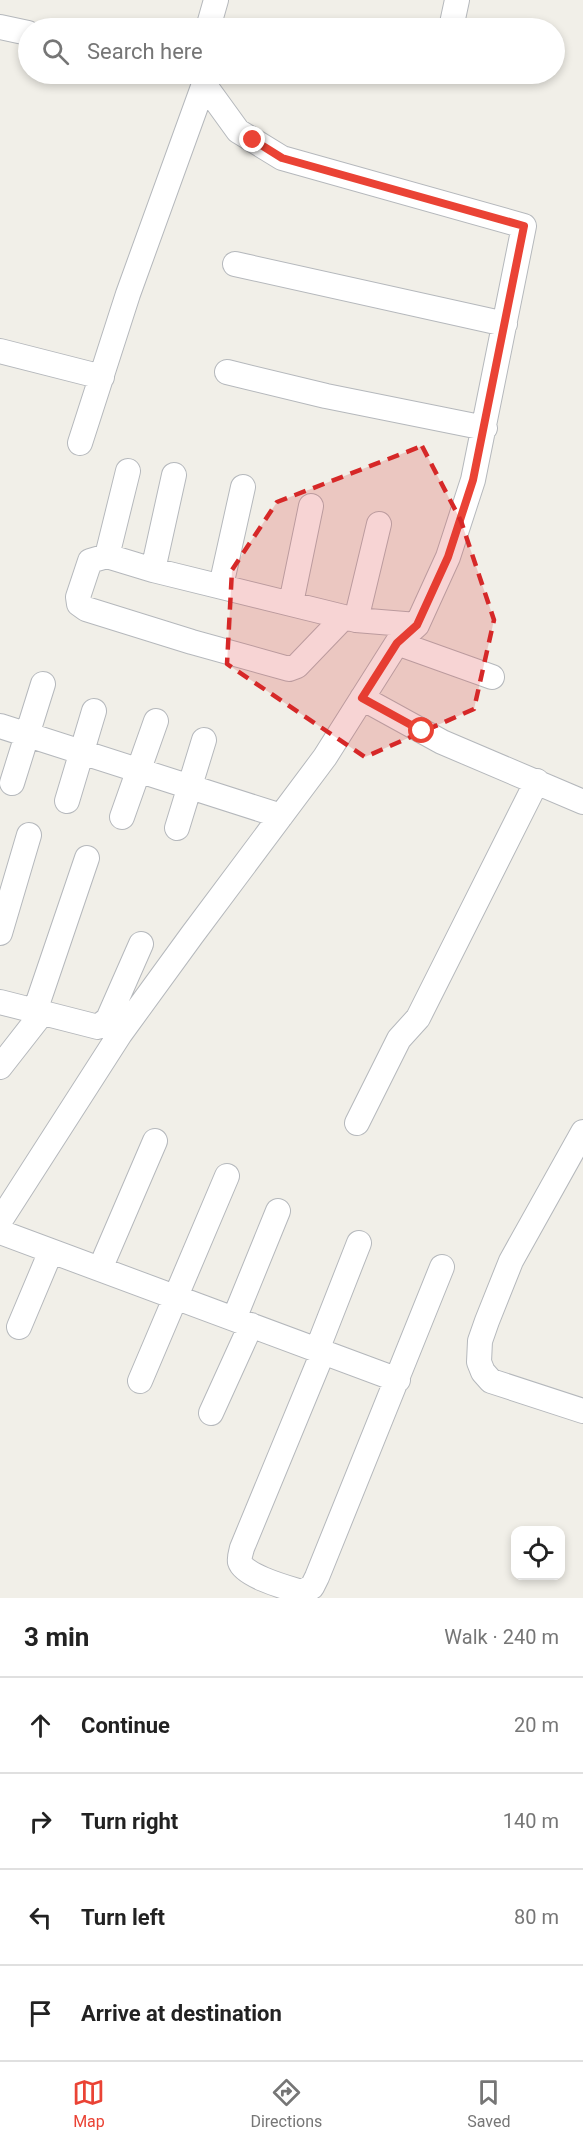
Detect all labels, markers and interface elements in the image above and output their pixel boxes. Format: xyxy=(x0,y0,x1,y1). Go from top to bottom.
search box xyxy=(18,18,565,84)
icon: search xyxy=(39,35,72,68)
text: Search here xyxy=(87,39,203,64)
route end xyxy=(239,126,265,152)
route start xyxy=(408,717,434,743)
map controls xyxy=(511,1526,565,1580)
button: locate xyxy=(511,1526,565,1580)
text: 3 min xyxy=(24,1622,89,1652)
text: Walk · 240 m xyxy=(444,1625,559,1649)
icon: ahead xyxy=(24,1709,57,1742)
text: Continue xyxy=(81,1713,170,1738)
text: 20 m xyxy=(514,1713,559,1737)
icon: right xyxy=(24,1805,57,1838)
text: Turn right xyxy=(81,1809,178,1834)
text: 140 m xyxy=(503,1809,559,1833)
icon: left xyxy=(24,1901,57,1934)
text: Turn left xyxy=(81,1905,165,1930)
text: 80 m xyxy=(514,1905,559,1929)
icon: arrive xyxy=(24,1997,57,2030)
text: Arrive at destination xyxy=(81,2001,282,2026)
tab: Map xyxy=(72,2076,105,2131)
tab: Directions xyxy=(250,2076,322,2131)
tab: Saved xyxy=(467,2076,511,2131)

